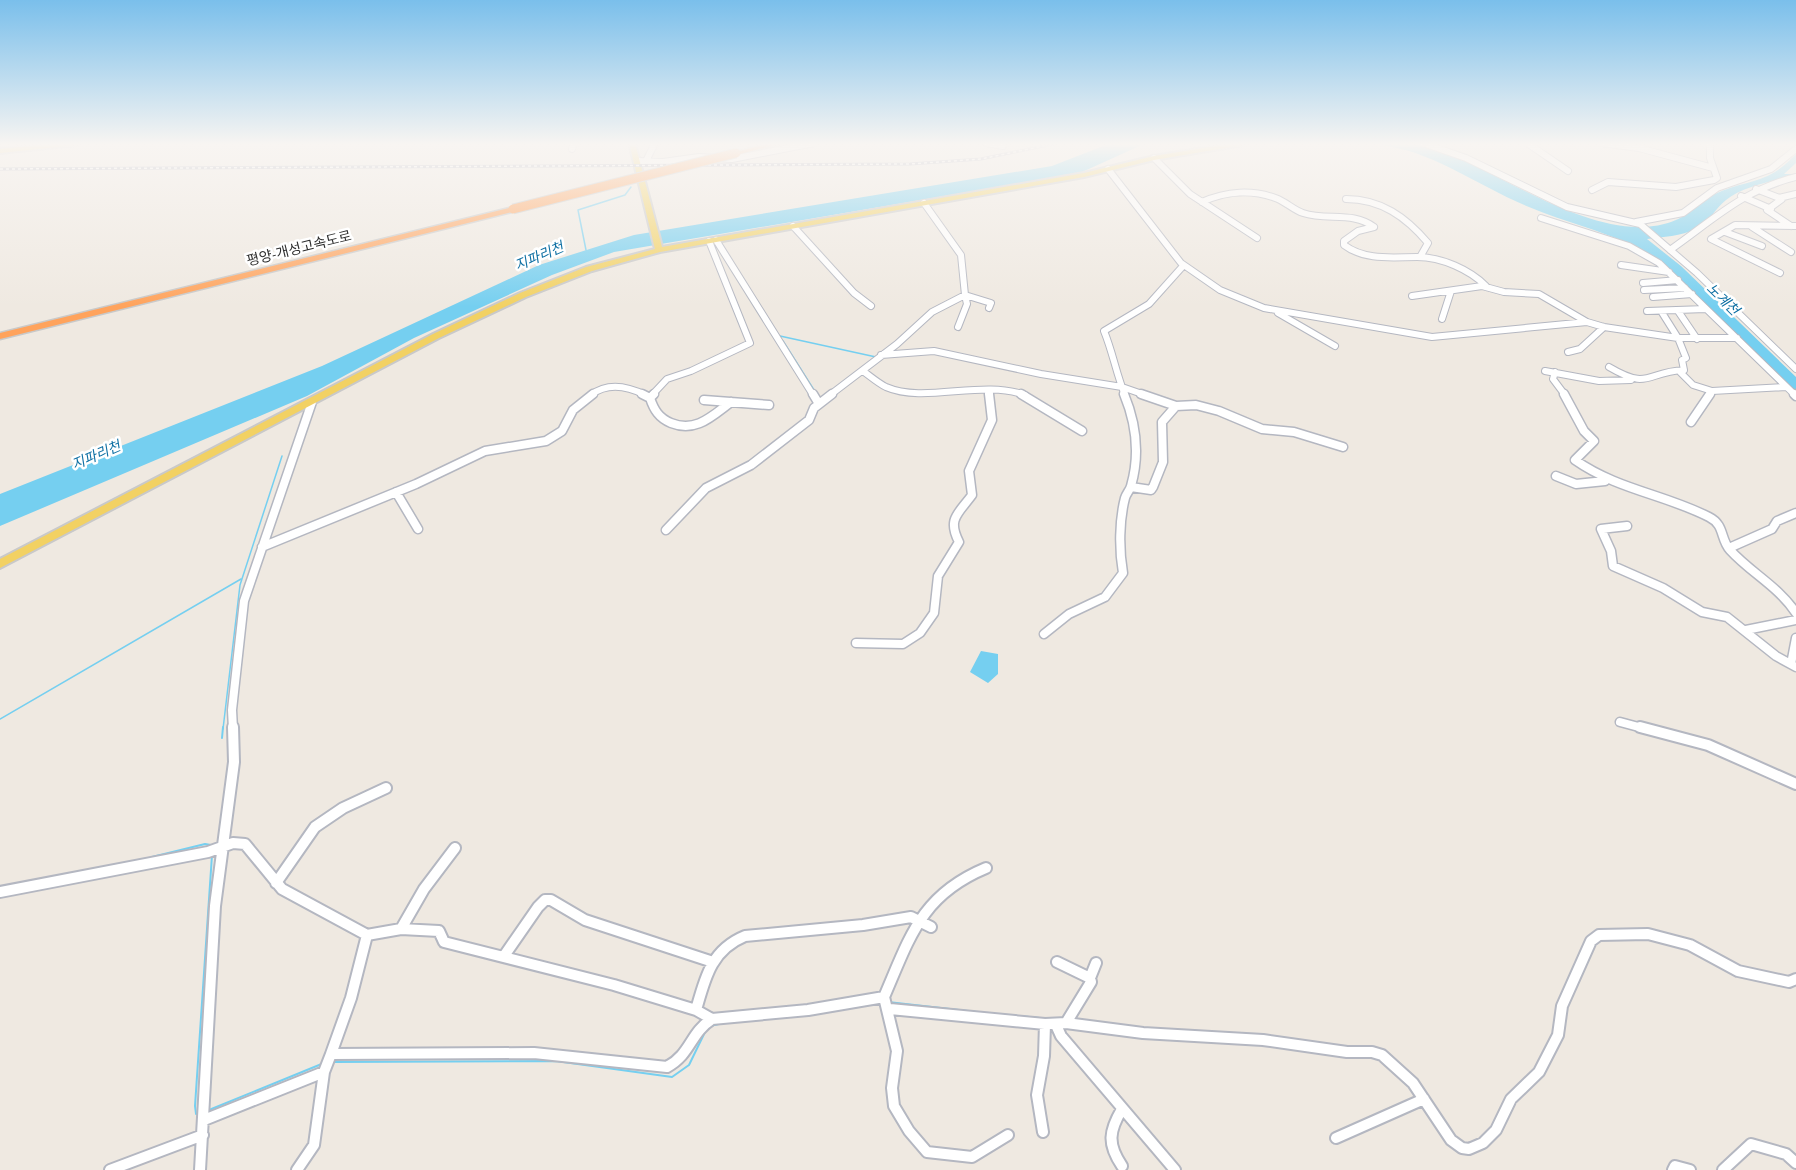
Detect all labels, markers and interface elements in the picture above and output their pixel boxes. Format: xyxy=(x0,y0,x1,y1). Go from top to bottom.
street label: 평양-개성고속도로 xyxy=(245,226,354,272)
water label: 지파리천 xyxy=(512,237,568,276)
water label: 노계천 xyxy=(1701,279,1744,321)
water label: 지파리천 xyxy=(69,436,125,475)

